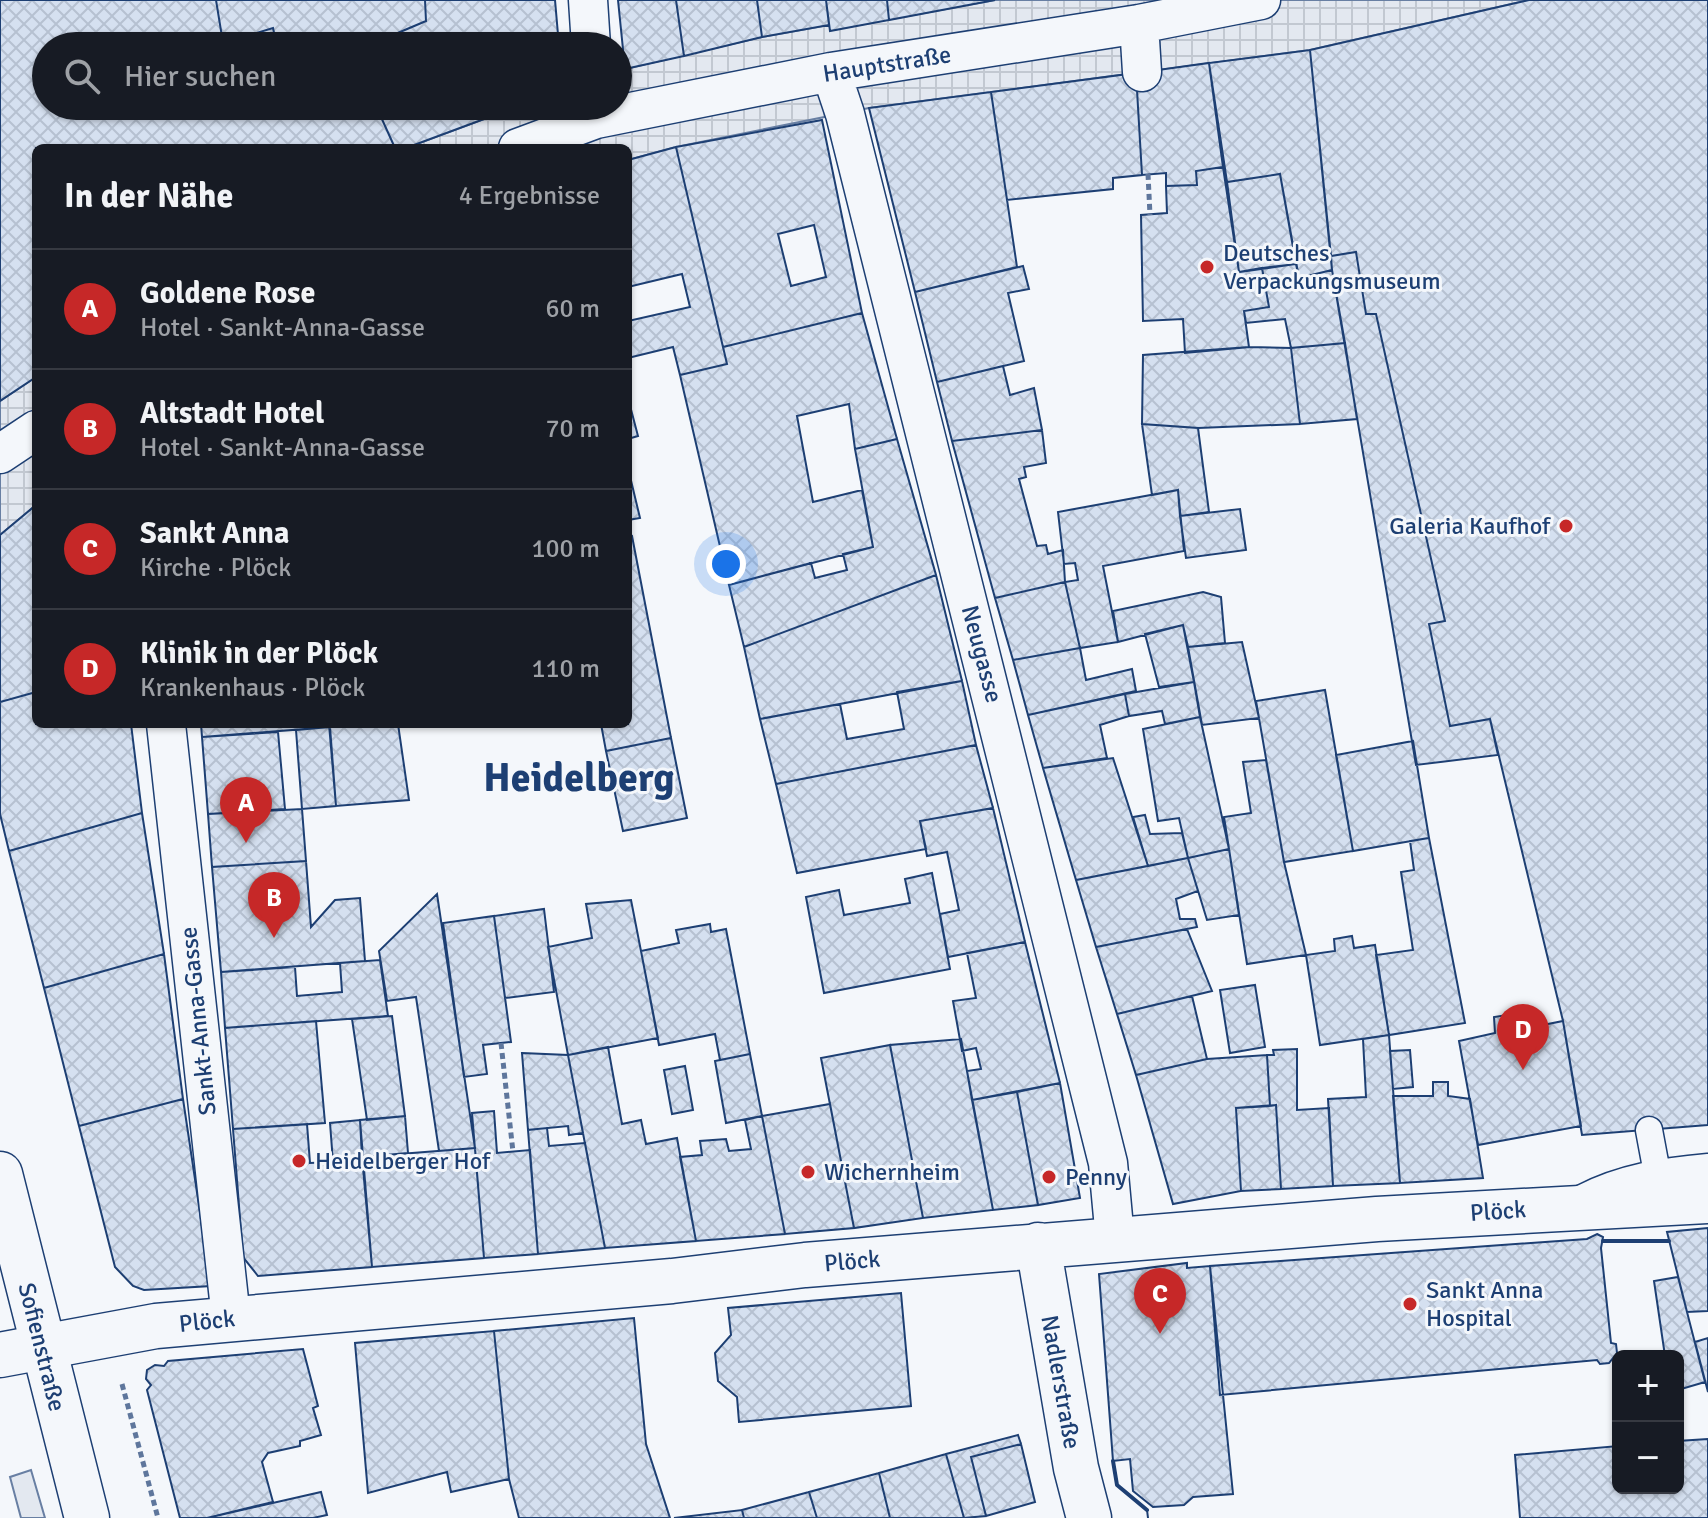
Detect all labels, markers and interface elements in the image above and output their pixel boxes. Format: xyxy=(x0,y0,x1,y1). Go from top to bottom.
search box xyxy=(32,32,632,120)
street label: Hauptstraße xyxy=(821,39,953,89)
icon: search xyxy=(60,54,104,98)
text: Hier suchen xyxy=(124,58,276,95)
text: In der Nähe xyxy=(64,175,233,217)
text: 4 Ergebnisse xyxy=(459,180,600,212)
place label: Deutsches Verpackungsmuseum xyxy=(1223,238,1441,296)
marker: Deutsches Verpackungsmuseum xyxy=(1198,258,1216,276)
text: Goldene Rose xyxy=(140,275,315,312)
text: A xyxy=(82,293,98,325)
text: 60 m xyxy=(545,293,600,325)
text: Hotel · Sankt-Anna-Gasse xyxy=(140,312,425,344)
text: Altstadt Hotel xyxy=(140,395,324,432)
text: B xyxy=(82,413,98,445)
text: 70 m xyxy=(545,413,600,445)
text: Hotel · Sankt-Anna-Gasse xyxy=(140,432,425,464)
place label: Galeria Kaufhof xyxy=(1389,511,1551,541)
text: Sankt Anna xyxy=(140,515,289,552)
marker: Galeria Kaufhof xyxy=(1557,517,1575,535)
text: C xyxy=(82,533,98,565)
text: 100 m xyxy=(531,533,600,565)
your location xyxy=(706,544,746,584)
text: Kirche · Plöck xyxy=(140,552,291,584)
street label: Neugasse xyxy=(955,602,1009,706)
text: Klinik in der Plöck xyxy=(140,635,378,672)
text: D xyxy=(81,653,99,685)
text: 110 m xyxy=(531,653,600,685)
text: Krankenhaus · Plöck xyxy=(140,672,365,704)
district label: Heidelberg xyxy=(483,753,675,803)
pin: A xyxy=(220,777,272,843)
pin: B xyxy=(248,872,300,938)
street label: Sankt-Anna-Gasse xyxy=(173,925,223,1117)
pin: D xyxy=(1497,1004,1549,1070)
place label: Heidelberger Hof xyxy=(315,1146,491,1176)
marker: Heidelberger Hof xyxy=(290,1152,308,1170)
place label: Wichernheim xyxy=(824,1157,960,1187)
place label: Penny xyxy=(1065,1162,1127,1192)
marker: Wichernheim xyxy=(799,1163,817,1181)
marker: Penny xyxy=(1040,1168,1058,1186)
street label: Plöck xyxy=(1469,1194,1527,1228)
street label: Plöck xyxy=(823,1244,881,1278)
pin: C xyxy=(1134,1268,1186,1334)
place label: Sankt Anna Hospital xyxy=(1426,1275,1543,1333)
street label: Sofienstraße xyxy=(12,1280,72,1414)
marker: Sankt Anna Hospital xyxy=(1401,1295,1419,1313)
street label: Plöck xyxy=(177,1303,237,1339)
street label: Nadlerstraße xyxy=(1034,1313,1088,1451)
map controls xyxy=(1612,1350,1684,1494)
button: + xyxy=(1612,1350,1684,1422)
button: − xyxy=(1612,1422,1684,1494)

